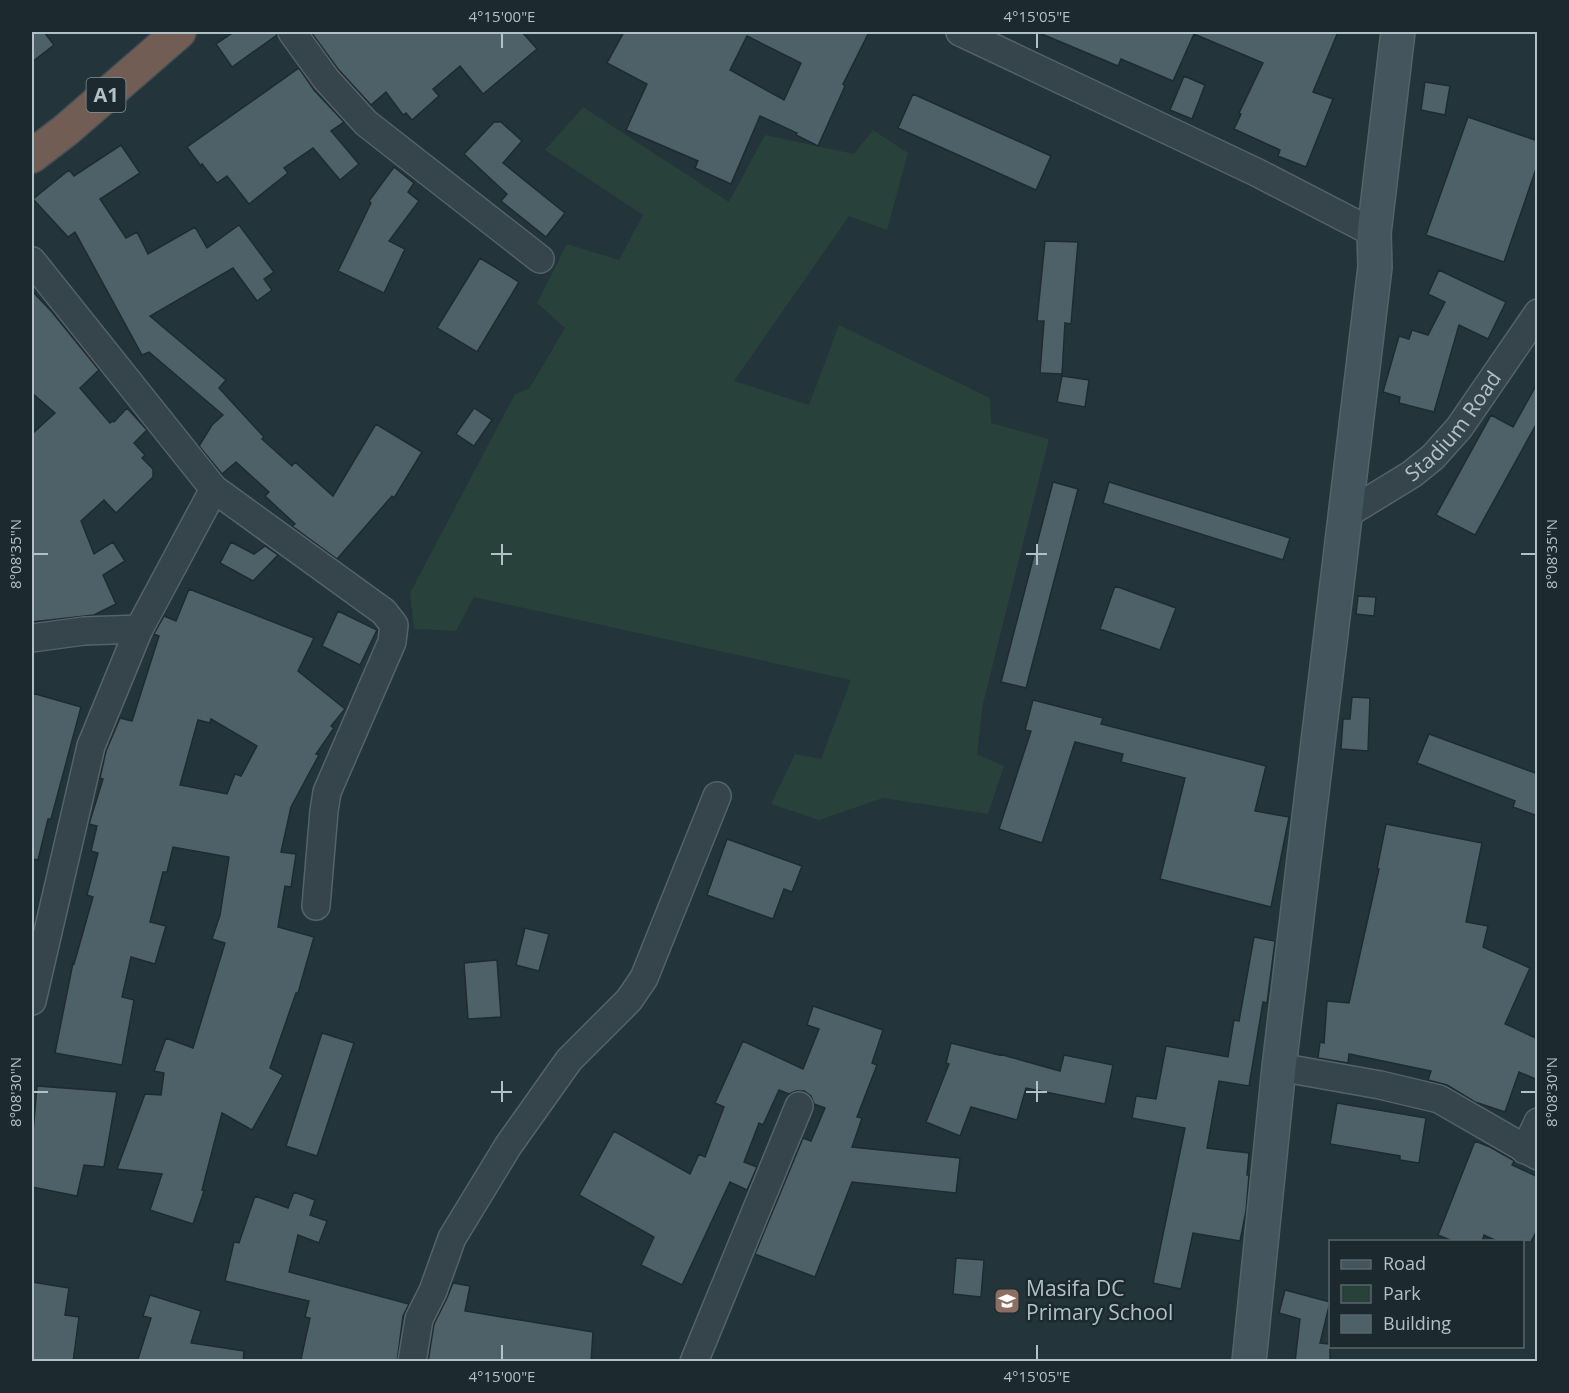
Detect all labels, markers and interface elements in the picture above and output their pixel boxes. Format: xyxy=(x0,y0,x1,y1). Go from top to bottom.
text: 4°15'00"E xyxy=(469,6,535,26)
text: 4°15'05"E xyxy=(1004,6,1070,26)
road number: A1 xyxy=(86,78,126,112)
street label: Stadium Road xyxy=(1399,365,1507,487)
text: 8°08'35"N xyxy=(5,519,25,589)
text: 8°08'35"N xyxy=(1541,519,1561,589)
text: 8°08'30"N xyxy=(5,1057,25,1127)
text: 8°08'30"N xyxy=(1541,1057,1561,1127)
legend xyxy=(1329,1240,1524,1348)
text: Road xyxy=(1383,1251,1426,1275)
place label: Masifa DC Primary School xyxy=(1026,1274,1173,1326)
text: Park xyxy=(1383,1281,1421,1305)
school or university icon: Masifa DC Primary School xyxy=(992,1286,1022,1316)
text: Building xyxy=(1383,1311,1451,1335)
text: 4°15'00"E xyxy=(469,1366,535,1386)
text: 4°15'05"E xyxy=(1004,1366,1070,1386)

